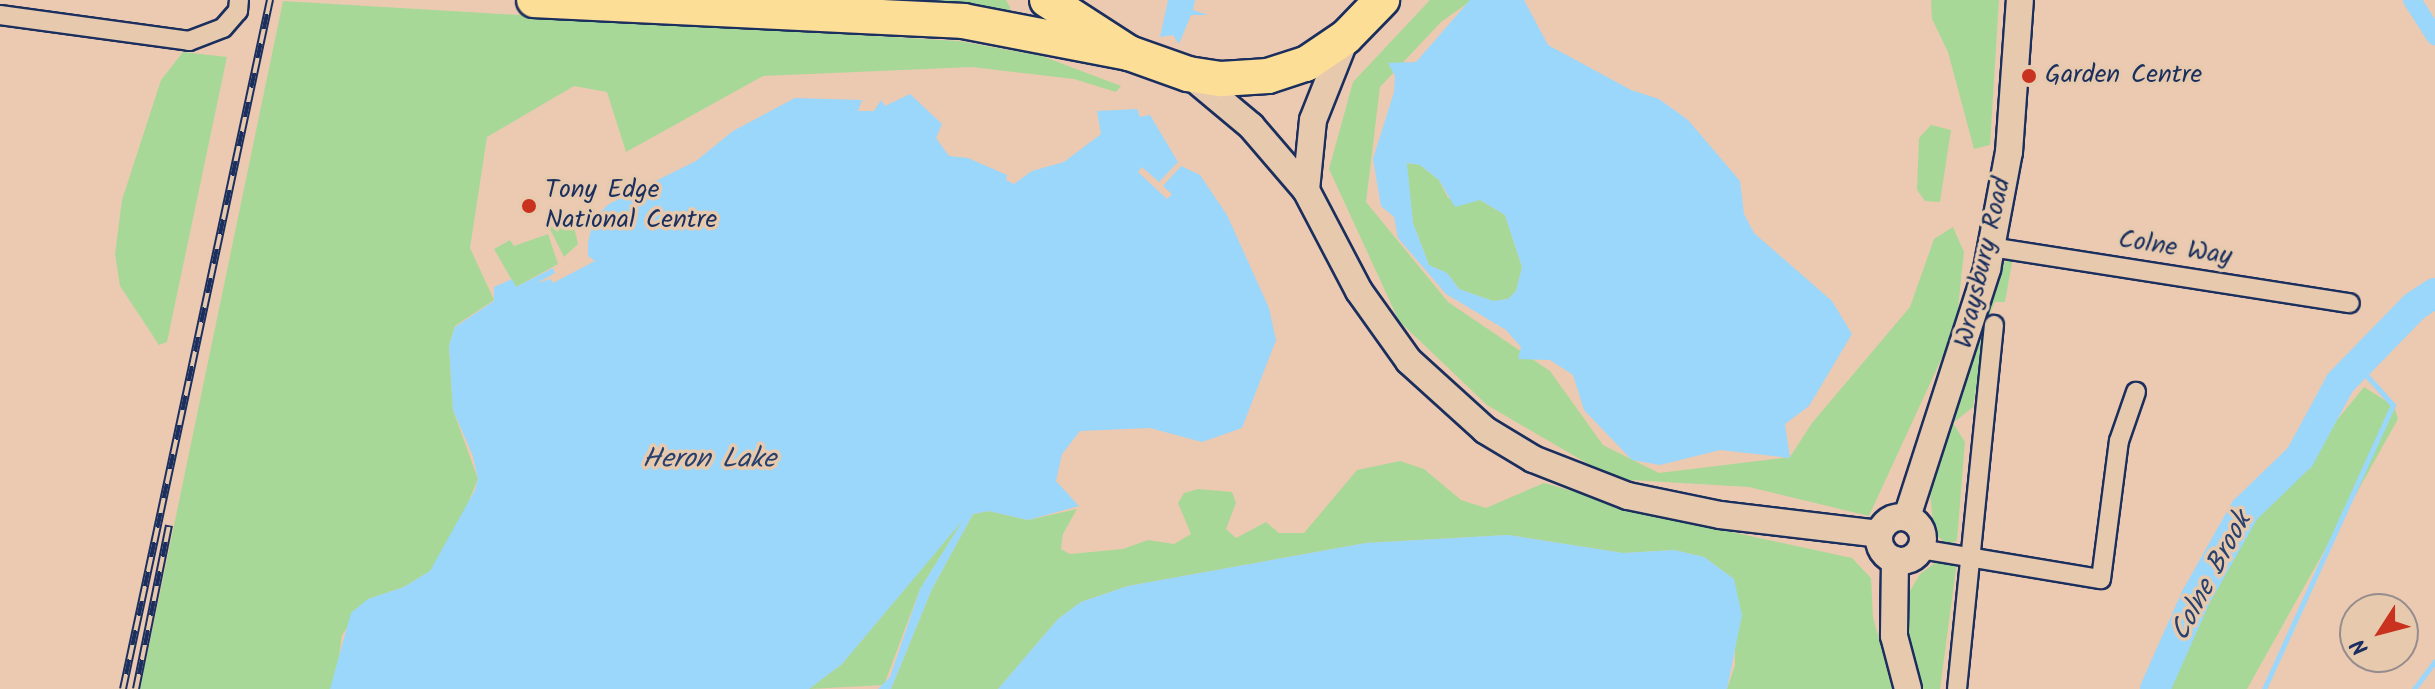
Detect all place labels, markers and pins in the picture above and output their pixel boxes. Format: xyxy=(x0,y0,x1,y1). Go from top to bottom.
place label: Garden Centre xyxy=(2045,60,2202,92)
marker: Garden Centre xyxy=(2020,67,2038,85)
place label: Tony Edge National Centre xyxy=(545,175,717,236)
marker: Tony Edge National Centre xyxy=(520,197,538,215)

